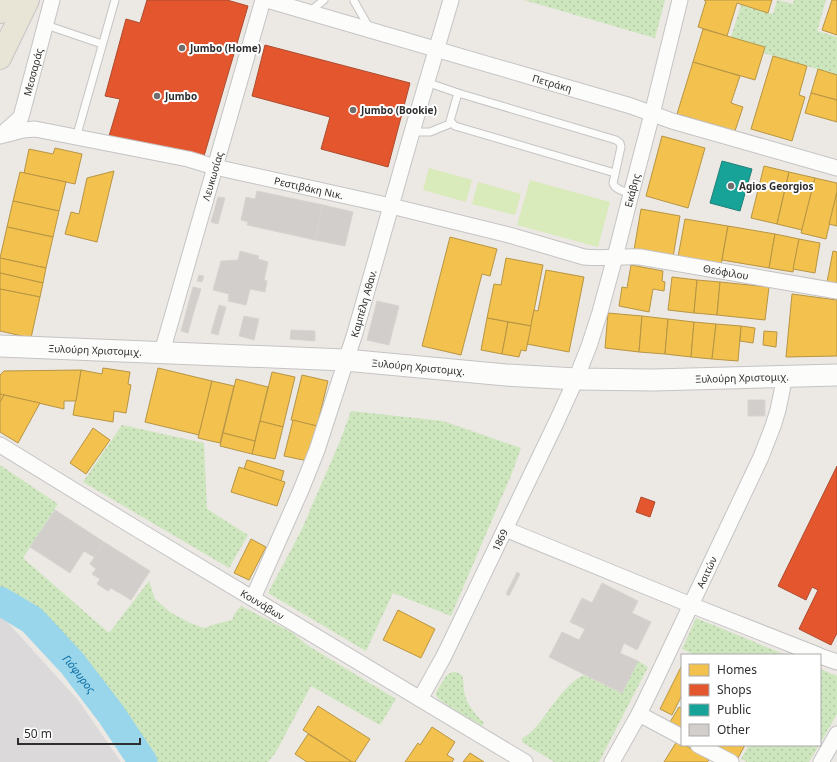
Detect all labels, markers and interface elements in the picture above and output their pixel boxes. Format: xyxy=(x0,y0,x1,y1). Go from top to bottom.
place label: Jumbo (Home) xyxy=(189,41,261,55)
marker: Jumbo (Home) xyxy=(177,43,187,53)
street label: Μεσσαράς xyxy=(20,47,46,97)
street label: Πετράκη xyxy=(531,71,574,95)
place label: Jumbo xyxy=(164,89,197,103)
marker: Jumbo xyxy=(152,91,162,101)
place label: Jumbo (Bookie) xyxy=(360,103,437,117)
marker: Jumbo (Bookie) xyxy=(348,105,358,115)
street label: Λευκωσίας xyxy=(199,150,226,202)
street label: Εκάβης xyxy=(621,172,643,209)
street label: Ρεστιβάκη Νικ. xyxy=(273,173,345,202)
place label: Agios Georgios xyxy=(739,179,814,193)
marker: Agios Georgios xyxy=(726,181,736,191)
street label: Θεόφιλου xyxy=(702,261,750,283)
street label: Καμπέλη Αθαν. xyxy=(347,268,380,339)
street label: Ξυλούρη Χριστομιχ. xyxy=(48,341,142,359)
street label: Ξυλούρη Χριστομιχ. xyxy=(371,356,466,378)
street label: Ξυλούρη Χριστομιχ. xyxy=(695,369,789,386)
street label: 1869 xyxy=(489,526,511,553)
street label: Ασιτών xyxy=(693,554,720,590)
street label: Κουνάβων xyxy=(238,586,287,623)
water label: Γιόφυρος xyxy=(60,651,100,697)
legend xyxy=(681,654,821,746)
text: Homes xyxy=(717,661,757,678)
text: Shops xyxy=(717,681,752,698)
text: Public xyxy=(717,701,751,718)
scale bar xyxy=(18,720,140,746)
text: Other xyxy=(717,721,750,738)
text: 50 m xyxy=(24,725,52,742)

